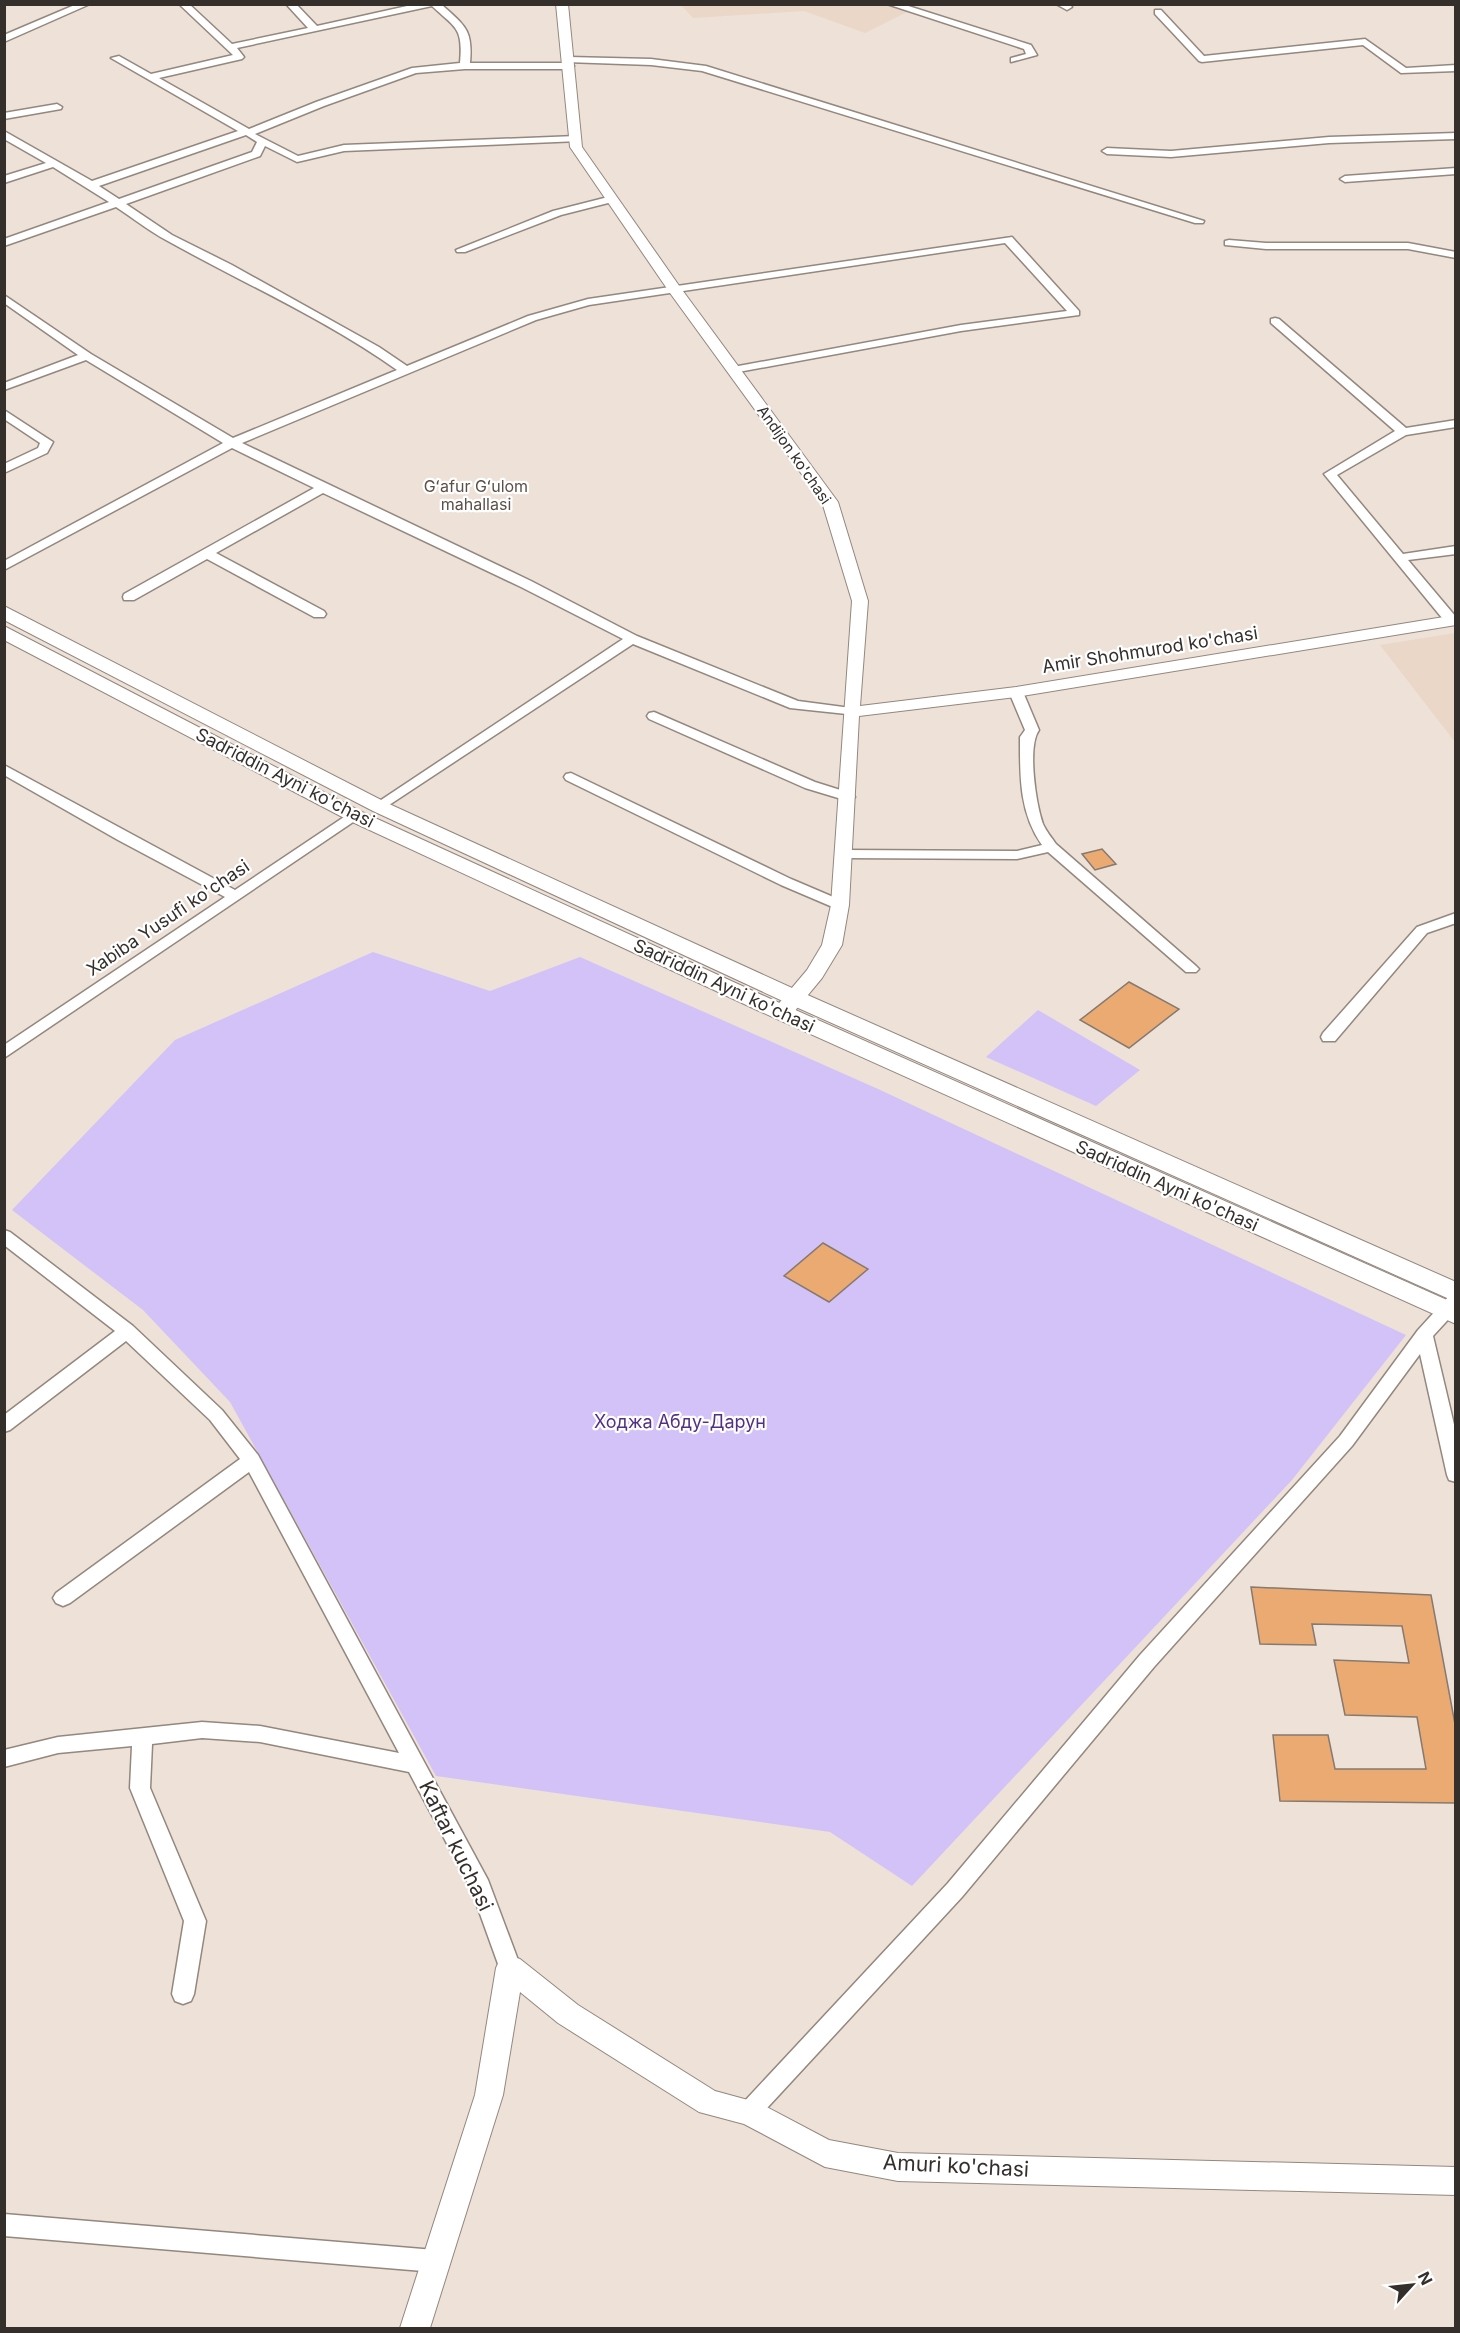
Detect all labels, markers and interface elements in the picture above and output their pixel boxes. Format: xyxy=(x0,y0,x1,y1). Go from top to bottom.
street label: Andijon ko'chasi xyxy=(753,402,835,508)
district label: Gʻafur Gʻulom mahallasi xyxy=(424,476,528,514)
street label: Amir Shohmurod ko'chasi xyxy=(1041,622,1259,677)
street label: Sadriddin Ayni ko'chasi xyxy=(192,723,378,832)
street label: Xabiba Yusufi ko'chasi xyxy=(82,855,253,980)
street label: Sadriddin Ayni ko'chasi xyxy=(630,934,818,1037)
street label: Sadriddin Ayni ko'chasi xyxy=(1073,1136,1262,1235)
park label: Ходжа Абду-Дарун xyxy=(594,1411,766,1432)
street label: Kaftar kuchasi xyxy=(414,1777,499,1915)
street label: Amuri ko'chasi xyxy=(882,2149,1030,2182)
north arrow xyxy=(1382,2255,1442,2315)
text: N xyxy=(1414,2268,1437,2288)

